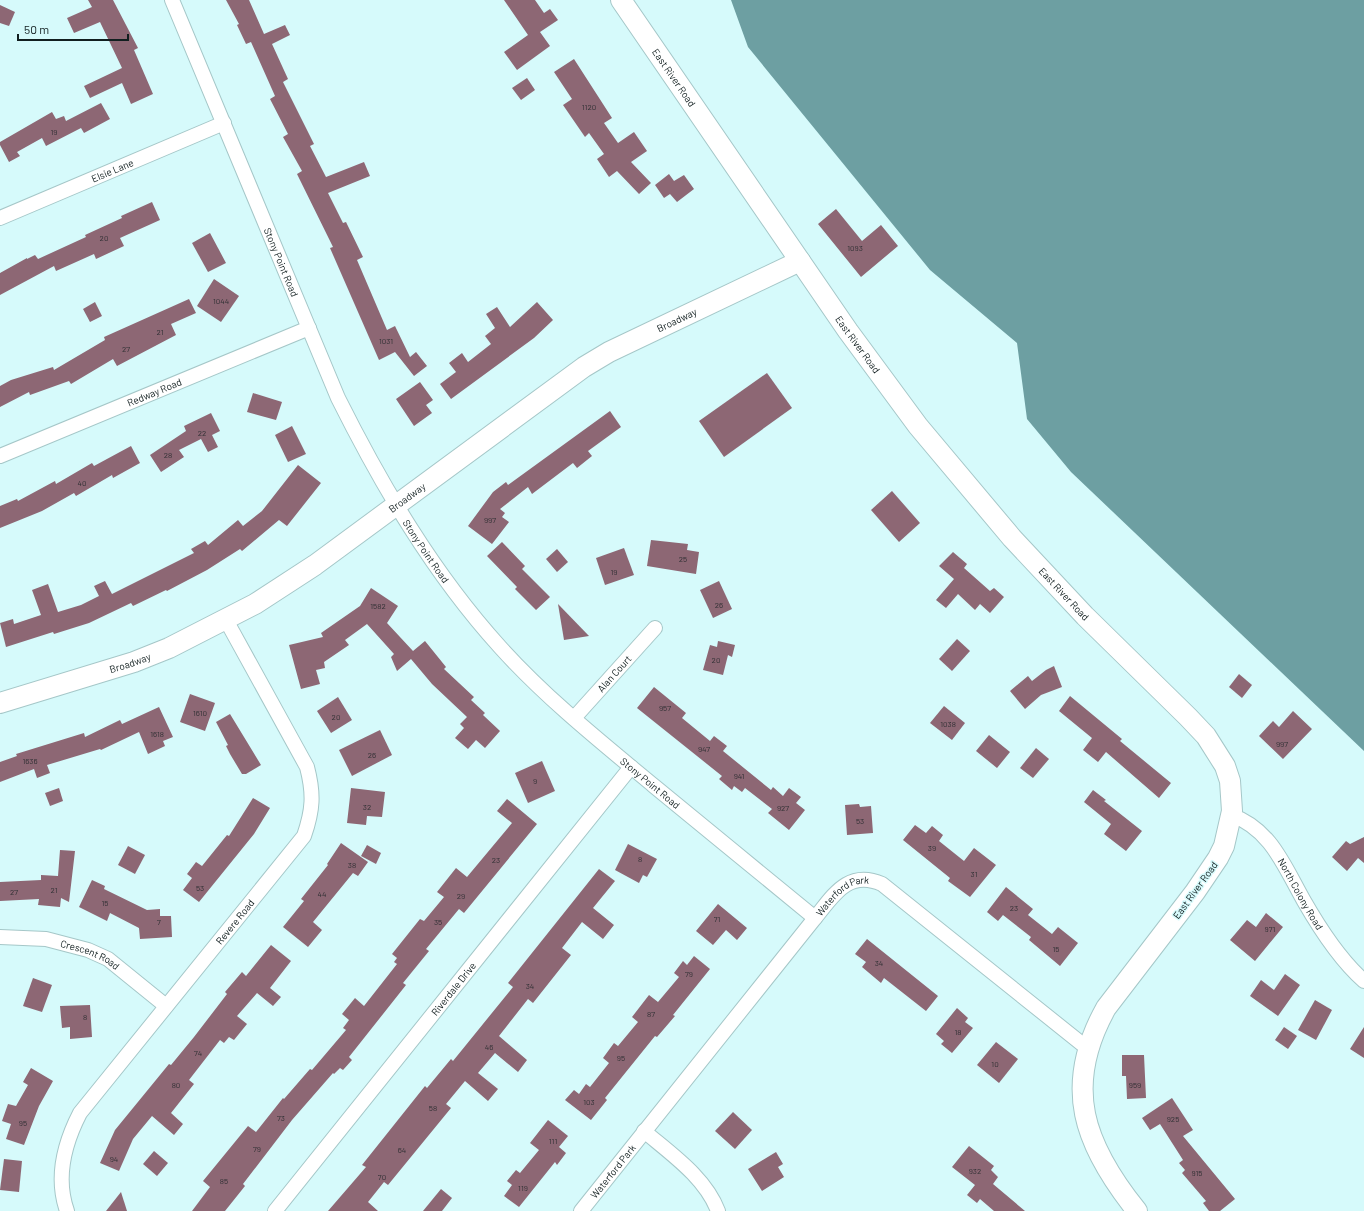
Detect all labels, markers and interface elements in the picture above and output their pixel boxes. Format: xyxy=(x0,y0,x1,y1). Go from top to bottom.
scale bar xyxy=(18,16,128,42)
text: 50 m xyxy=(24,22,49,36)
street label: East River Road xyxy=(650,46,698,109)
house number: 1120 xyxy=(582,102,596,112)
house number: 19 xyxy=(51,127,57,137)
street label: Elsie Lane xyxy=(89,156,135,185)
street label: Stony Point Road xyxy=(262,226,301,298)
house number: 20 xyxy=(100,233,108,243)
house number: 1093 xyxy=(847,243,863,253)
house number: 1044 xyxy=(213,296,229,306)
street label: Broadway xyxy=(655,305,699,334)
street label: East River Road xyxy=(833,313,883,375)
house number: 21 xyxy=(157,327,164,337)
house number: 1031 xyxy=(379,336,393,346)
house number: 27 xyxy=(122,344,130,354)
street label: Redway Road xyxy=(125,375,183,409)
house number: 22 xyxy=(198,428,206,438)
house number: 28 xyxy=(164,450,172,460)
house number: 40 xyxy=(78,478,86,488)
street label: Broadway xyxy=(386,480,428,515)
house number: 997 xyxy=(484,515,496,525)
street label: Stony Point Road xyxy=(401,517,452,585)
house number: 25 xyxy=(679,554,687,564)
street label: East River Road xyxy=(1037,565,1092,623)
house number: 19 xyxy=(611,567,617,577)
house number: 26 xyxy=(715,600,723,610)
house number: 1582 xyxy=(370,601,386,611)
street label: Broadway xyxy=(108,650,153,675)
street label: Alan Court xyxy=(595,652,634,694)
house number: 20 xyxy=(712,655,720,665)
house number: 957 xyxy=(659,703,671,713)
house number: 1610 xyxy=(193,708,207,718)
house number: 20 xyxy=(332,712,340,722)
house number: 1038 xyxy=(940,719,956,729)
house number: 1618 xyxy=(150,729,164,739)
house number: 997 xyxy=(1276,739,1288,749)
house number: 947 xyxy=(698,744,710,754)
house number: 26 xyxy=(368,750,376,760)
street label: Stony Point Road xyxy=(618,755,683,811)
house number: 1636 xyxy=(22,756,38,766)
house number: 941 xyxy=(734,771,745,781)
house number: 9 xyxy=(533,776,537,786)
house number: 32 xyxy=(363,802,371,812)
house number: 927 xyxy=(777,803,789,813)
house number: 53 xyxy=(856,816,864,826)
house number: 39 xyxy=(928,843,936,853)
house number: 8 xyxy=(638,854,642,864)
house number: 23 xyxy=(492,855,500,865)
street label: North Colony Road xyxy=(1276,856,1326,932)
street label: East River Road xyxy=(1170,859,1220,921)
house number: 38 xyxy=(348,860,356,870)
house number: 31 xyxy=(971,869,978,879)
street label: Waterford Park xyxy=(813,874,870,918)
house number: 53 xyxy=(196,883,204,893)
house number: 21 xyxy=(51,885,58,895)
house number: 27 xyxy=(10,887,18,897)
house number: 44 xyxy=(318,889,326,899)
house number: 29 xyxy=(457,891,465,901)
street label: Revere Road xyxy=(213,897,257,946)
house number: 15 xyxy=(102,898,108,908)
house number: 23 xyxy=(1010,903,1018,913)
house number: 71 xyxy=(714,914,721,924)
house number: 7 xyxy=(157,917,161,927)
house number: 35 xyxy=(434,917,442,927)
house number: 971 xyxy=(1265,924,1276,934)
street label: Crescent Road xyxy=(59,937,122,972)
house number: 15 xyxy=(1053,944,1059,954)
house number: 34 xyxy=(875,958,883,968)
street label: Riverdale Drive xyxy=(428,960,478,1018)
house number: 79 xyxy=(685,969,693,979)
house number: 34 xyxy=(526,981,534,991)
house number: 87 xyxy=(647,1009,655,1019)
house number: 8 xyxy=(83,1012,87,1022)
house number: 18 xyxy=(955,1027,961,1037)
house number: 46 xyxy=(485,1042,493,1052)
house number: 74 xyxy=(194,1048,202,1058)
house number: 95 xyxy=(617,1053,625,1063)
house number: 10 xyxy=(991,1059,999,1069)
house number: 80 xyxy=(172,1080,180,1090)
house number: 959 xyxy=(1129,1080,1141,1090)
house number: 103 xyxy=(583,1097,595,1107)
house number: 58 xyxy=(429,1103,437,1113)
house number: 73 xyxy=(277,1113,285,1123)
house number: 925 xyxy=(1167,1114,1179,1124)
house number: 95 xyxy=(19,1118,27,1128)
house number: 111 xyxy=(549,1136,557,1146)
street label: Waterford Park xyxy=(588,1142,638,1200)
house number: 79 xyxy=(253,1144,261,1154)
house number: 64 xyxy=(398,1145,406,1155)
house number: 94 xyxy=(110,1154,118,1164)
house number: 932 xyxy=(969,1166,981,1176)
house number: 915 xyxy=(1192,1168,1202,1178)
house number: 70 xyxy=(378,1172,386,1182)
house number: 85 xyxy=(220,1176,228,1186)
house number: 119 xyxy=(518,1183,528,1193)

